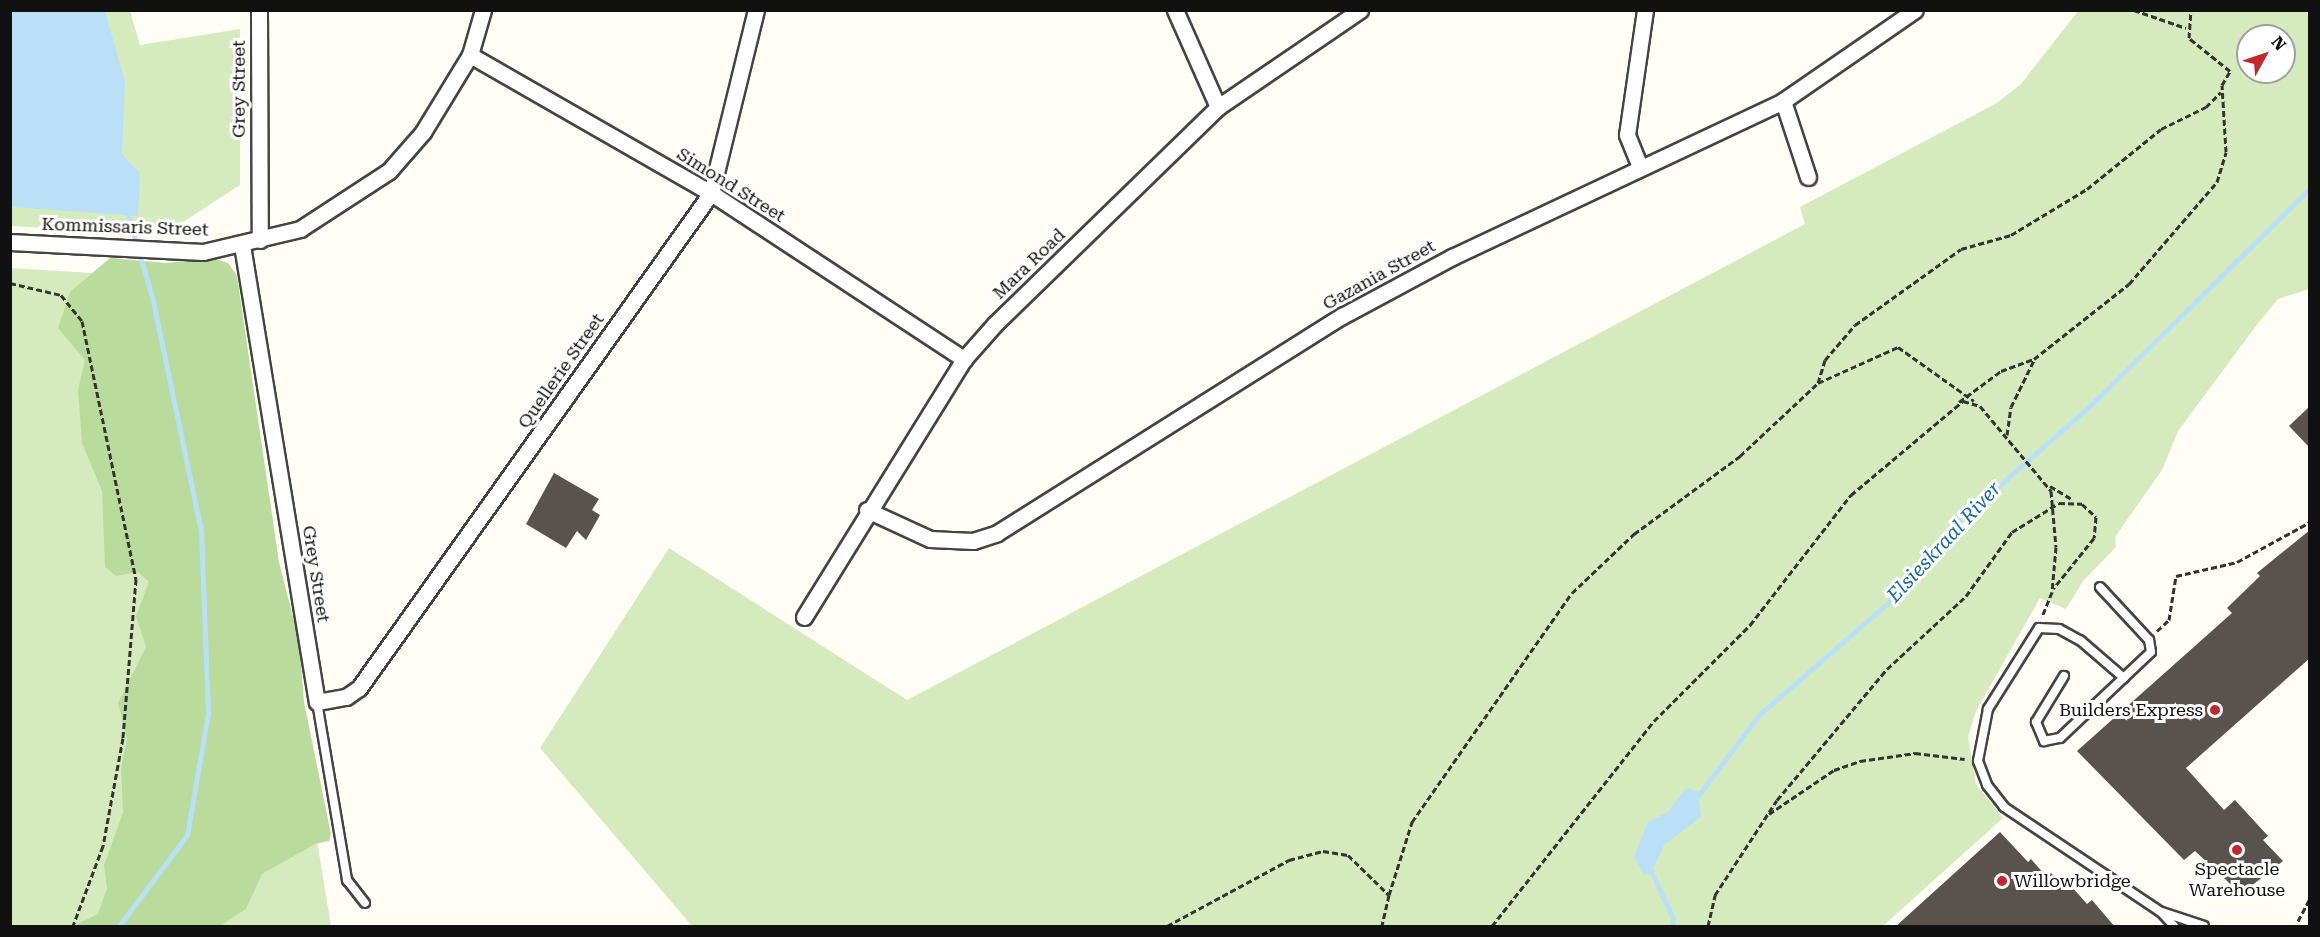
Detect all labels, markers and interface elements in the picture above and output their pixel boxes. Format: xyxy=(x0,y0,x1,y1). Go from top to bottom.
north arrow xyxy=(2236,24,2296,84)
text: N xyxy=(2267,33,2290,54)
street label: Grey Street xyxy=(228,40,250,138)
street label: Simond Street xyxy=(673,143,789,227)
street label: Kommissaris Street xyxy=(41,213,209,241)
street label: Mara Road xyxy=(988,224,1070,304)
street label: Gazania Street xyxy=(1319,235,1439,315)
street label: Quellerie Street xyxy=(513,309,609,433)
water label: Elsieskraal River xyxy=(1882,477,2006,607)
street label: Grey Street xyxy=(298,524,334,624)
place label: Builders Express xyxy=(2059,699,2203,721)
marker: Builders Express xyxy=(2208,703,2222,717)
marker: Spectacle Warehouse xyxy=(2230,843,2244,857)
place label: Spectacle Warehouse xyxy=(2189,859,2285,902)
place label: Willowbridge xyxy=(2014,870,2131,892)
marker: Willowbridge xyxy=(1995,874,2009,888)

